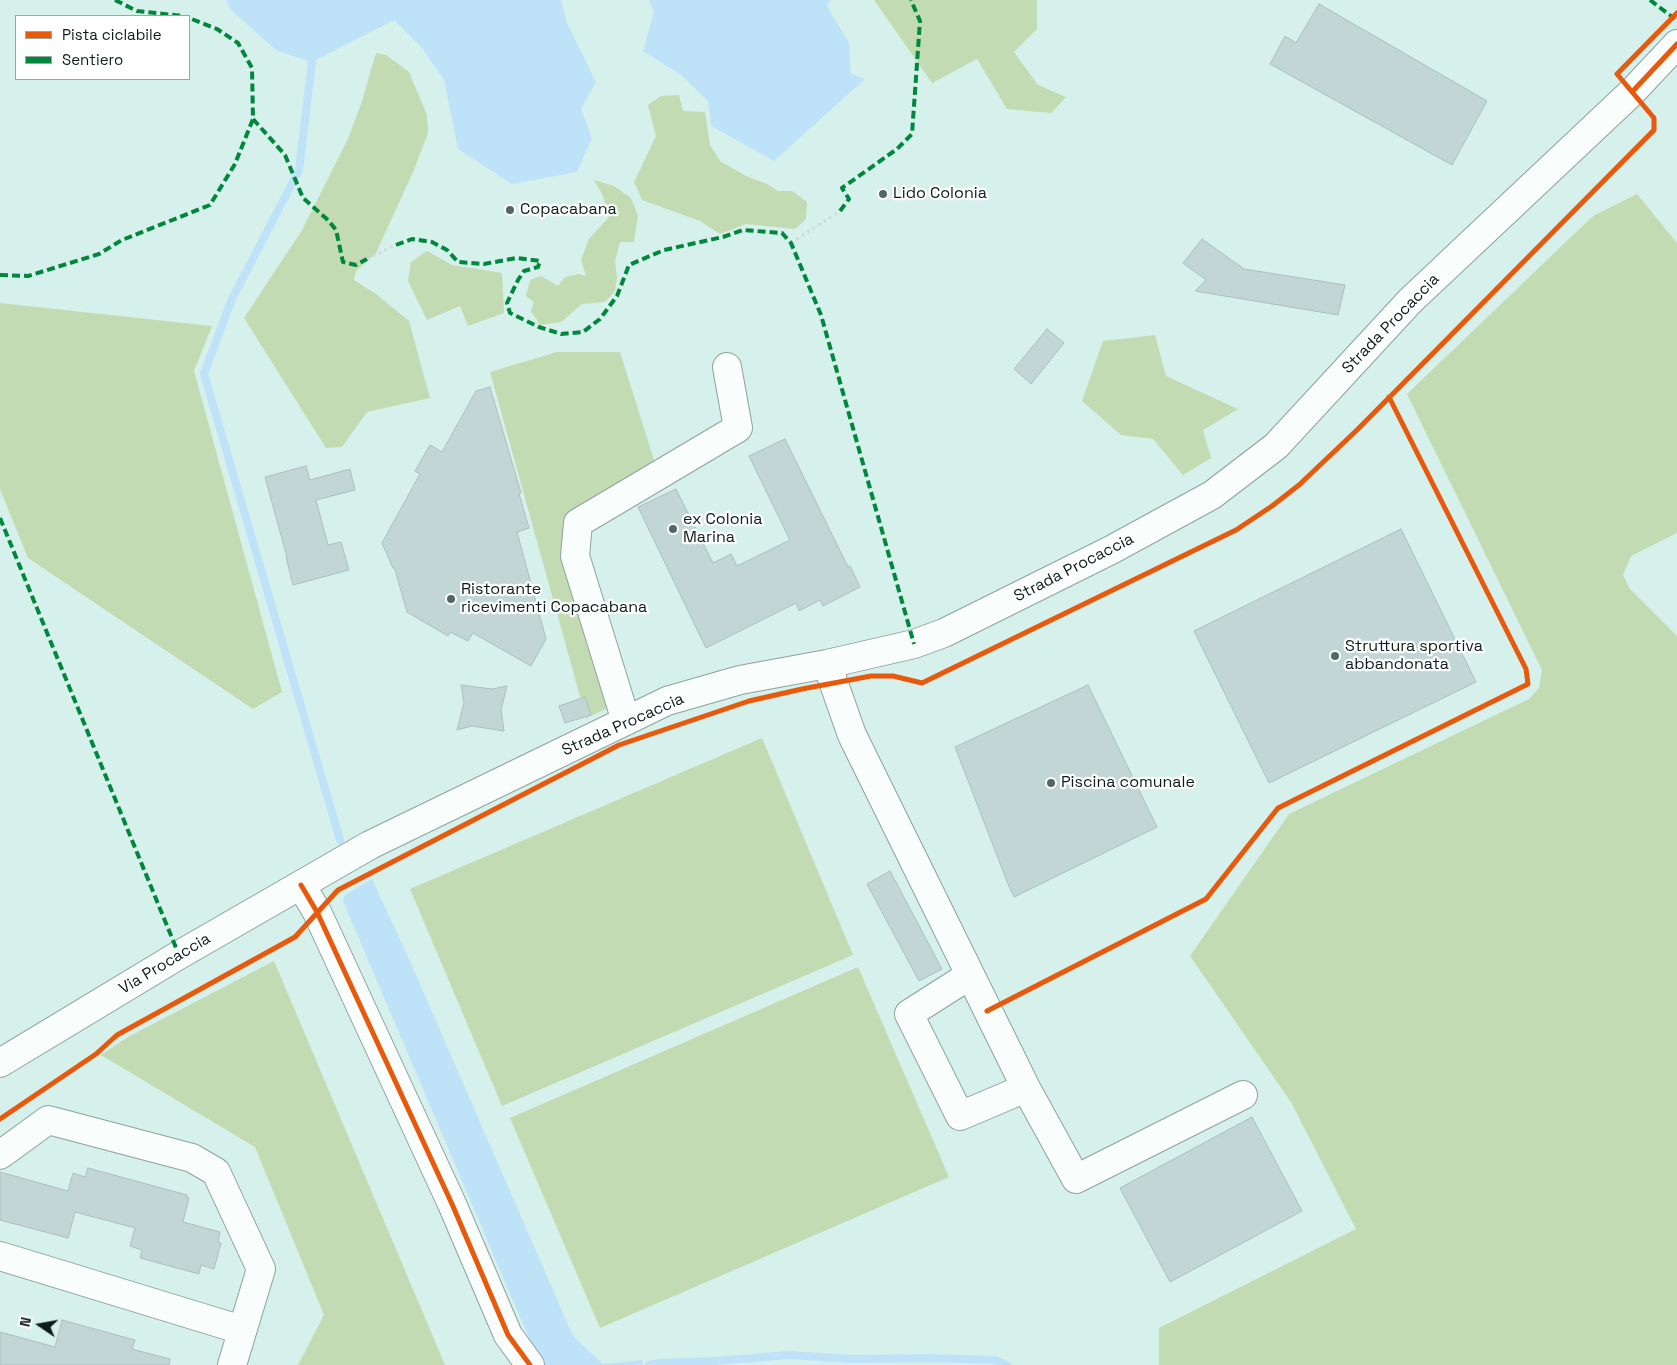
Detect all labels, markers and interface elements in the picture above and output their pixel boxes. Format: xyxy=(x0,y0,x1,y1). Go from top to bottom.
legend xyxy=(15,15,190,80)
text: Pista ciclabile xyxy=(62,25,162,44)
text: Sentiero xyxy=(62,50,123,69)
place label: Lido Colonia xyxy=(893,184,987,204)
marker: Lido Colonia xyxy=(877,188,889,200)
place label: Copacabana xyxy=(520,200,617,220)
marker: Copacabana xyxy=(504,204,516,216)
street label: Strada Procaccia xyxy=(1338,270,1444,378)
place label: ex Colonia Marina xyxy=(683,510,762,548)
marker: ex Colonia Marina xyxy=(667,523,679,535)
street label: Strada Procaccia xyxy=(1011,530,1137,606)
place label: Ristorante ricevimenti Copacabana xyxy=(461,580,647,618)
marker: Ristorante ricevimenti Copacabana xyxy=(445,593,457,605)
place label: Struttura sportiva abbandonata xyxy=(1345,637,1483,675)
marker: Struttura sportiva abbandonata xyxy=(1329,650,1341,662)
street label: Strada Procaccia xyxy=(559,689,687,761)
place label: Piscina comunale xyxy=(1061,773,1195,793)
marker: Piscina comunale xyxy=(1045,777,1057,789)
street label: Via Procaccia xyxy=(116,929,214,999)
north arrow xyxy=(15,1300,65,1350)
text: N xyxy=(16,1315,35,1328)

